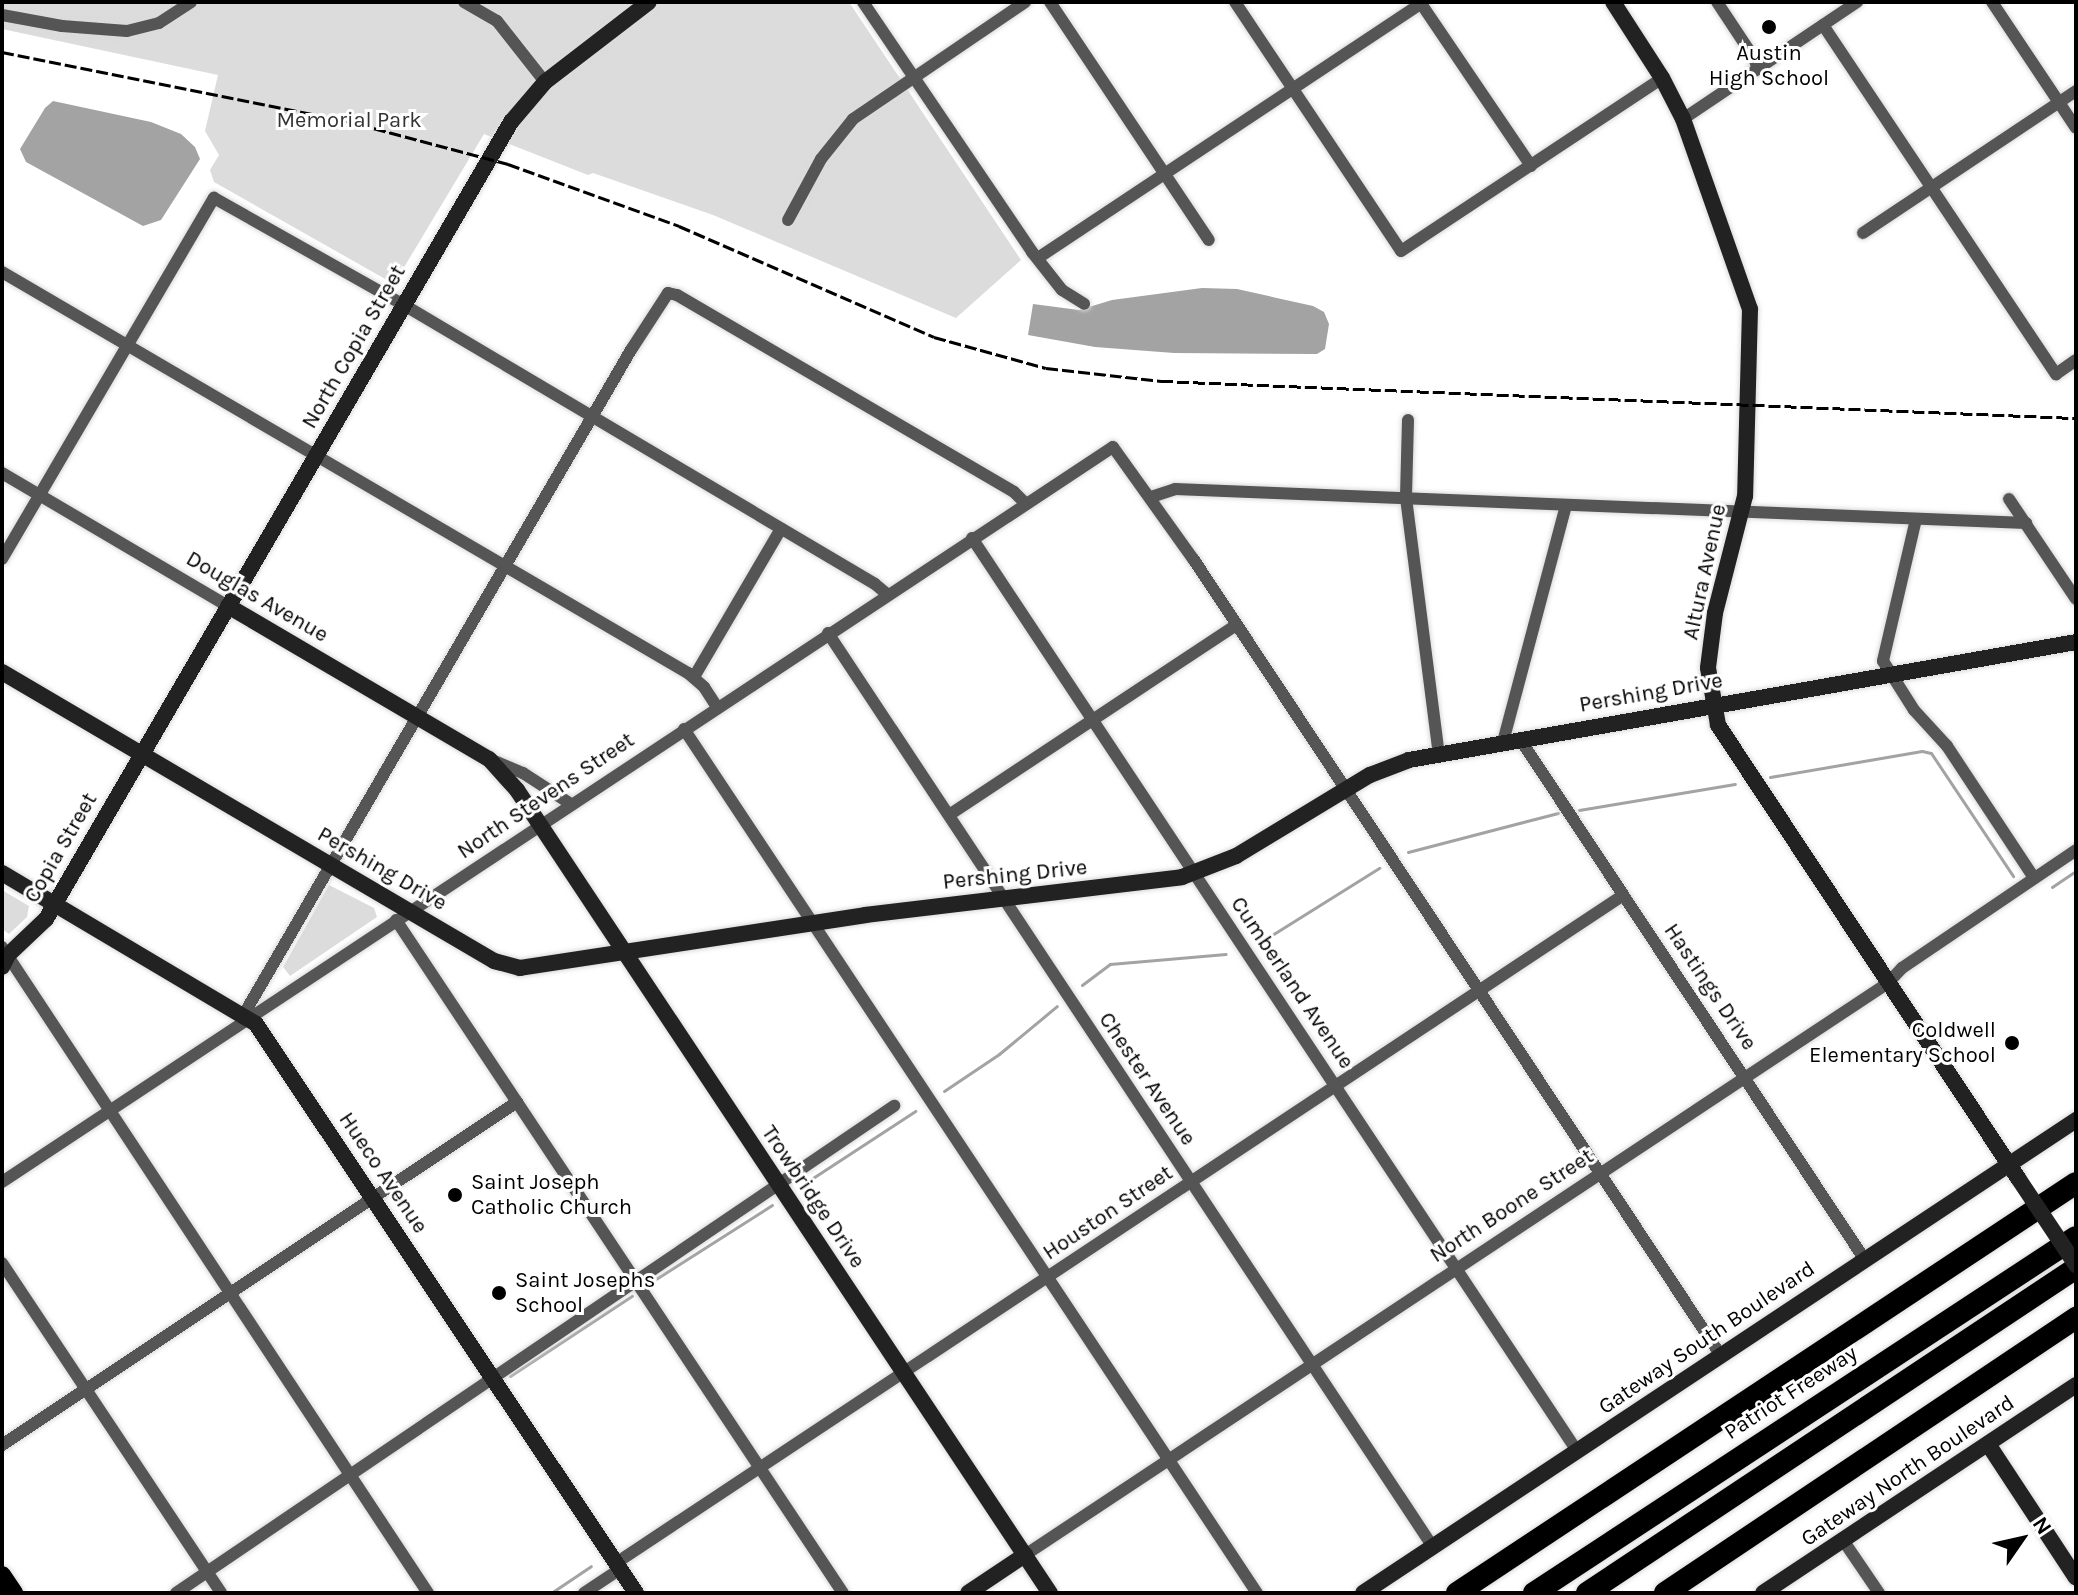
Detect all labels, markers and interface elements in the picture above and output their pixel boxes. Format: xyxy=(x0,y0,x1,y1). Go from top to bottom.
marker: Austin High School xyxy=(1760,18,1778,36)
place label: Austin High School xyxy=(1709,40,1829,92)
park label: Memorial Park xyxy=(276,108,422,134)
street label: North Copia Street xyxy=(296,261,412,433)
street label: Altura Avenue xyxy=(1678,502,1732,642)
street label: Douglas Avenue xyxy=(181,546,333,648)
street label: Pershing Drive xyxy=(1577,667,1725,719)
street label: North Stevens Street xyxy=(453,727,639,865)
street label: Copia Street xyxy=(19,788,103,908)
street label: Pershing Drive xyxy=(313,821,451,917)
street label: Pershing Drive xyxy=(941,854,1089,896)
street label: Cumberland Avenue xyxy=(1225,892,1359,1074)
street label: Hastings Drive xyxy=(1658,919,1762,1055)
street label: Chester Avenue xyxy=(1093,1007,1201,1151)
place label: Coldwell Elementary School xyxy=(1809,1017,1996,1068)
marker: Coldwell Elementary School xyxy=(2003,1034,2021,1052)
street label: Hueco Avenue xyxy=(333,1107,433,1239)
street label: Trowbridge Drive xyxy=(756,1121,870,1273)
street label: North Boone Street xyxy=(1425,1143,1599,1269)
street label: Houston Street xyxy=(1038,1160,1178,1266)
place label: Saint Joseph Catholic Church xyxy=(471,1169,632,1220)
marker: Saint Joseph Catholic Church xyxy=(446,1186,464,1204)
street label: Gateway South Boulevard xyxy=(1594,1256,1820,1420)
place label: Saint Josephs School xyxy=(515,1267,655,1318)
marker: Saint Josephs School xyxy=(490,1284,508,1302)
street label: Patriot Freeway xyxy=(1720,1340,1862,1446)
street label: Gateway North Boulevard xyxy=(1796,1390,2020,1552)
north arrow xyxy=(1982,1499,2062,1579)
text: N xyxy=(2027,1512,2057,1539)

